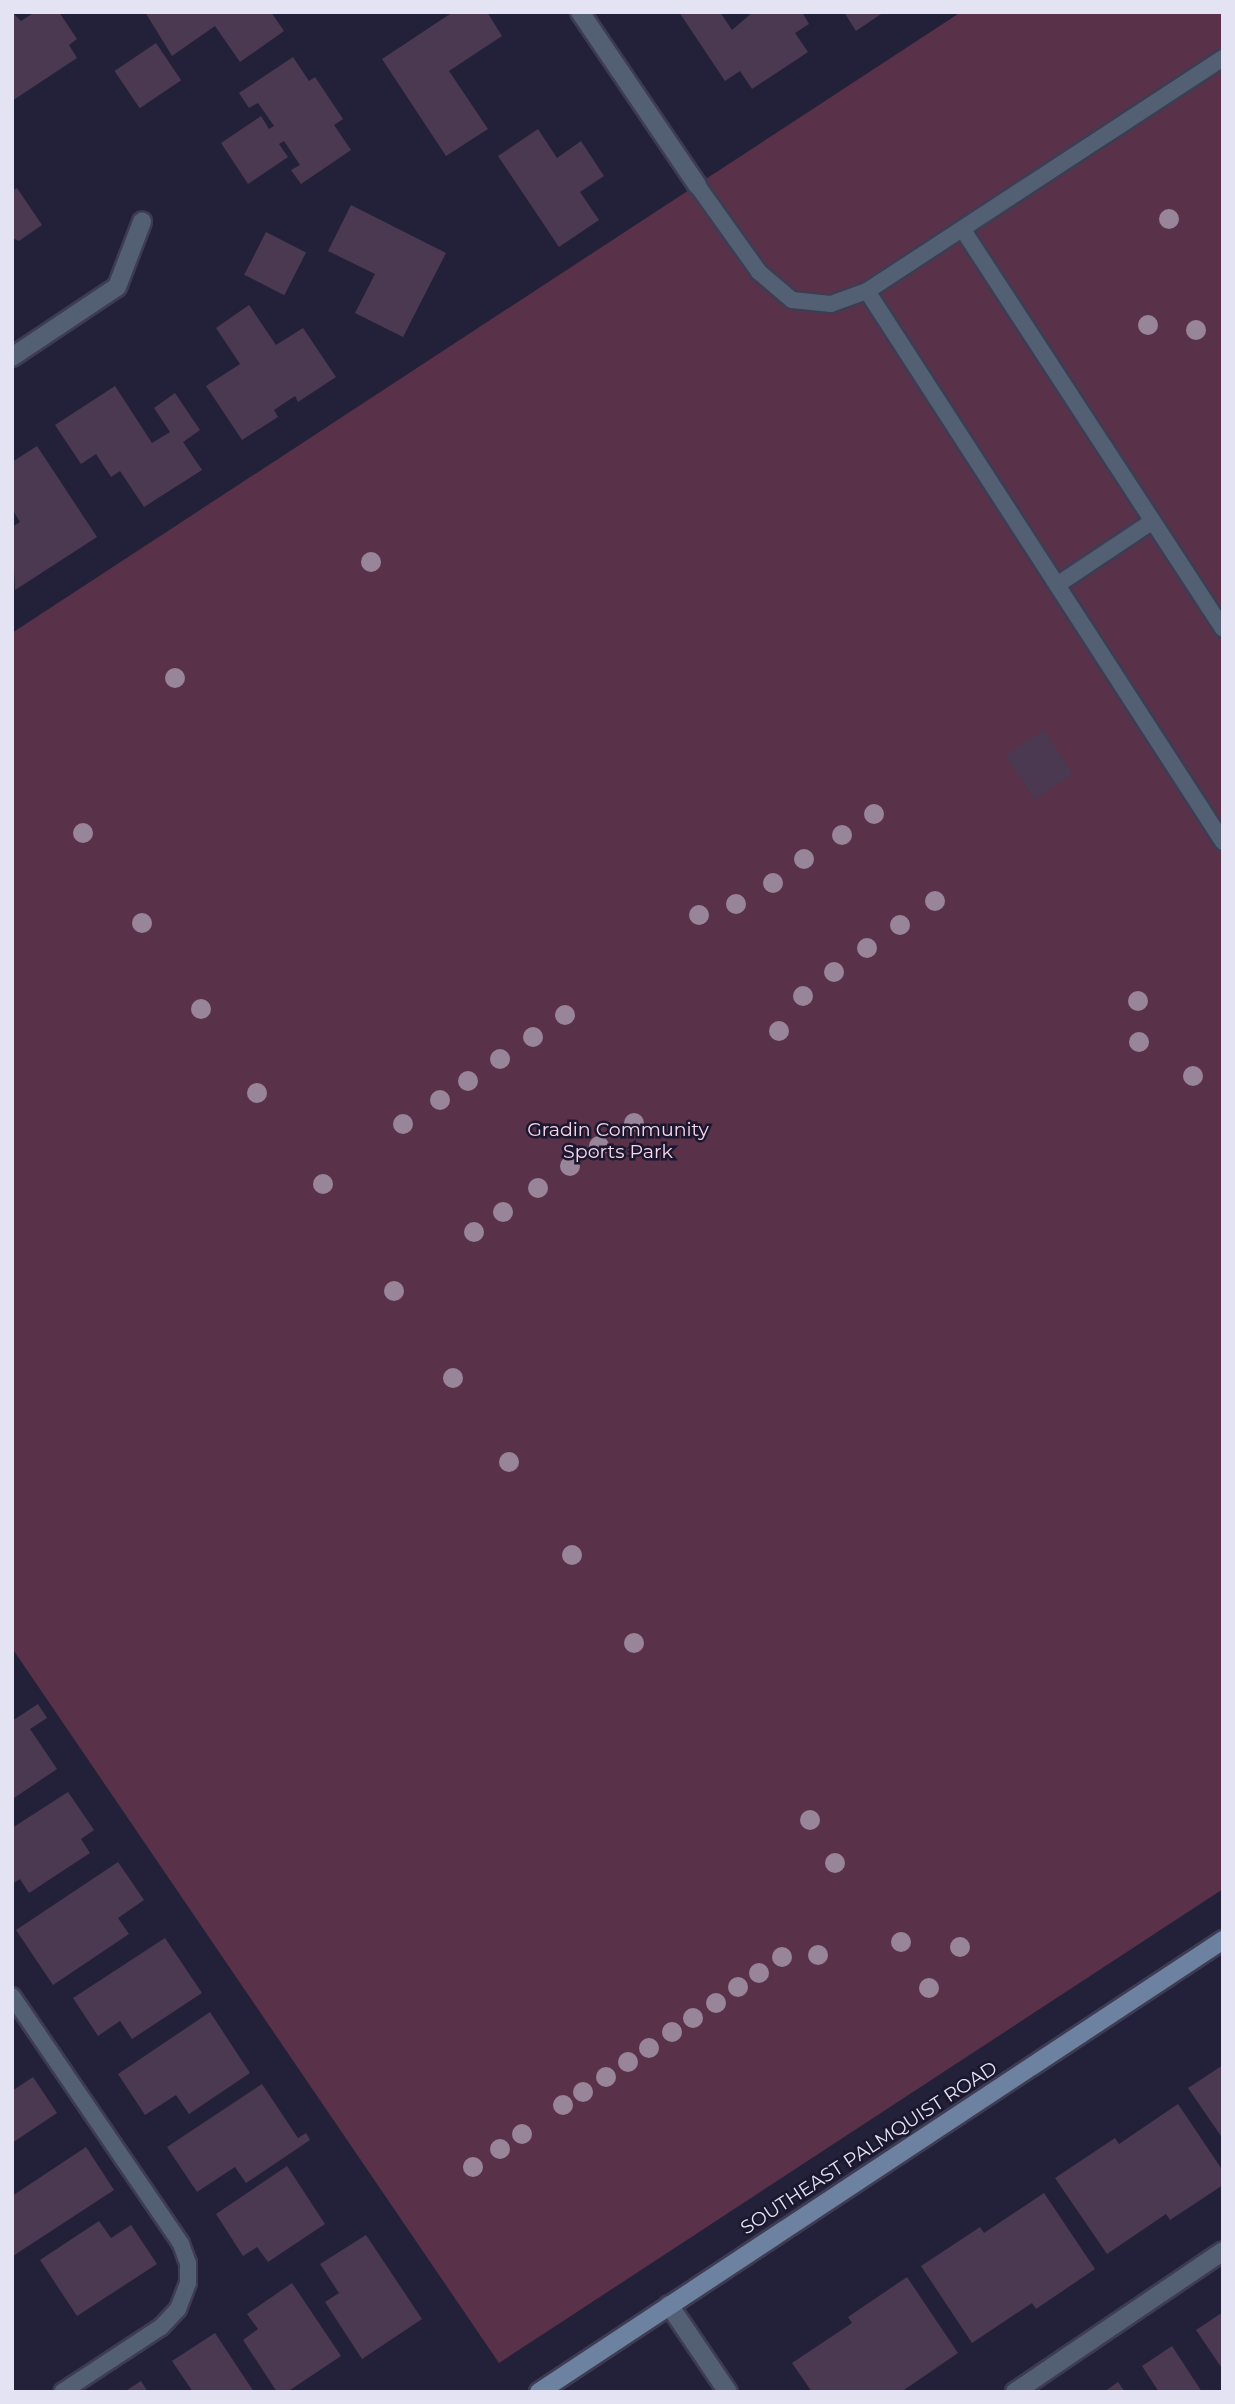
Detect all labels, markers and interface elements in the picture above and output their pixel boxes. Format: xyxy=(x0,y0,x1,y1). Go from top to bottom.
park label: Gradin Community Sports Park xyxy=(527,1119,709,1163)
street label: SOUTHEAST PALMQUIST ROAD xyxy=(737,2056,1001,2240)

